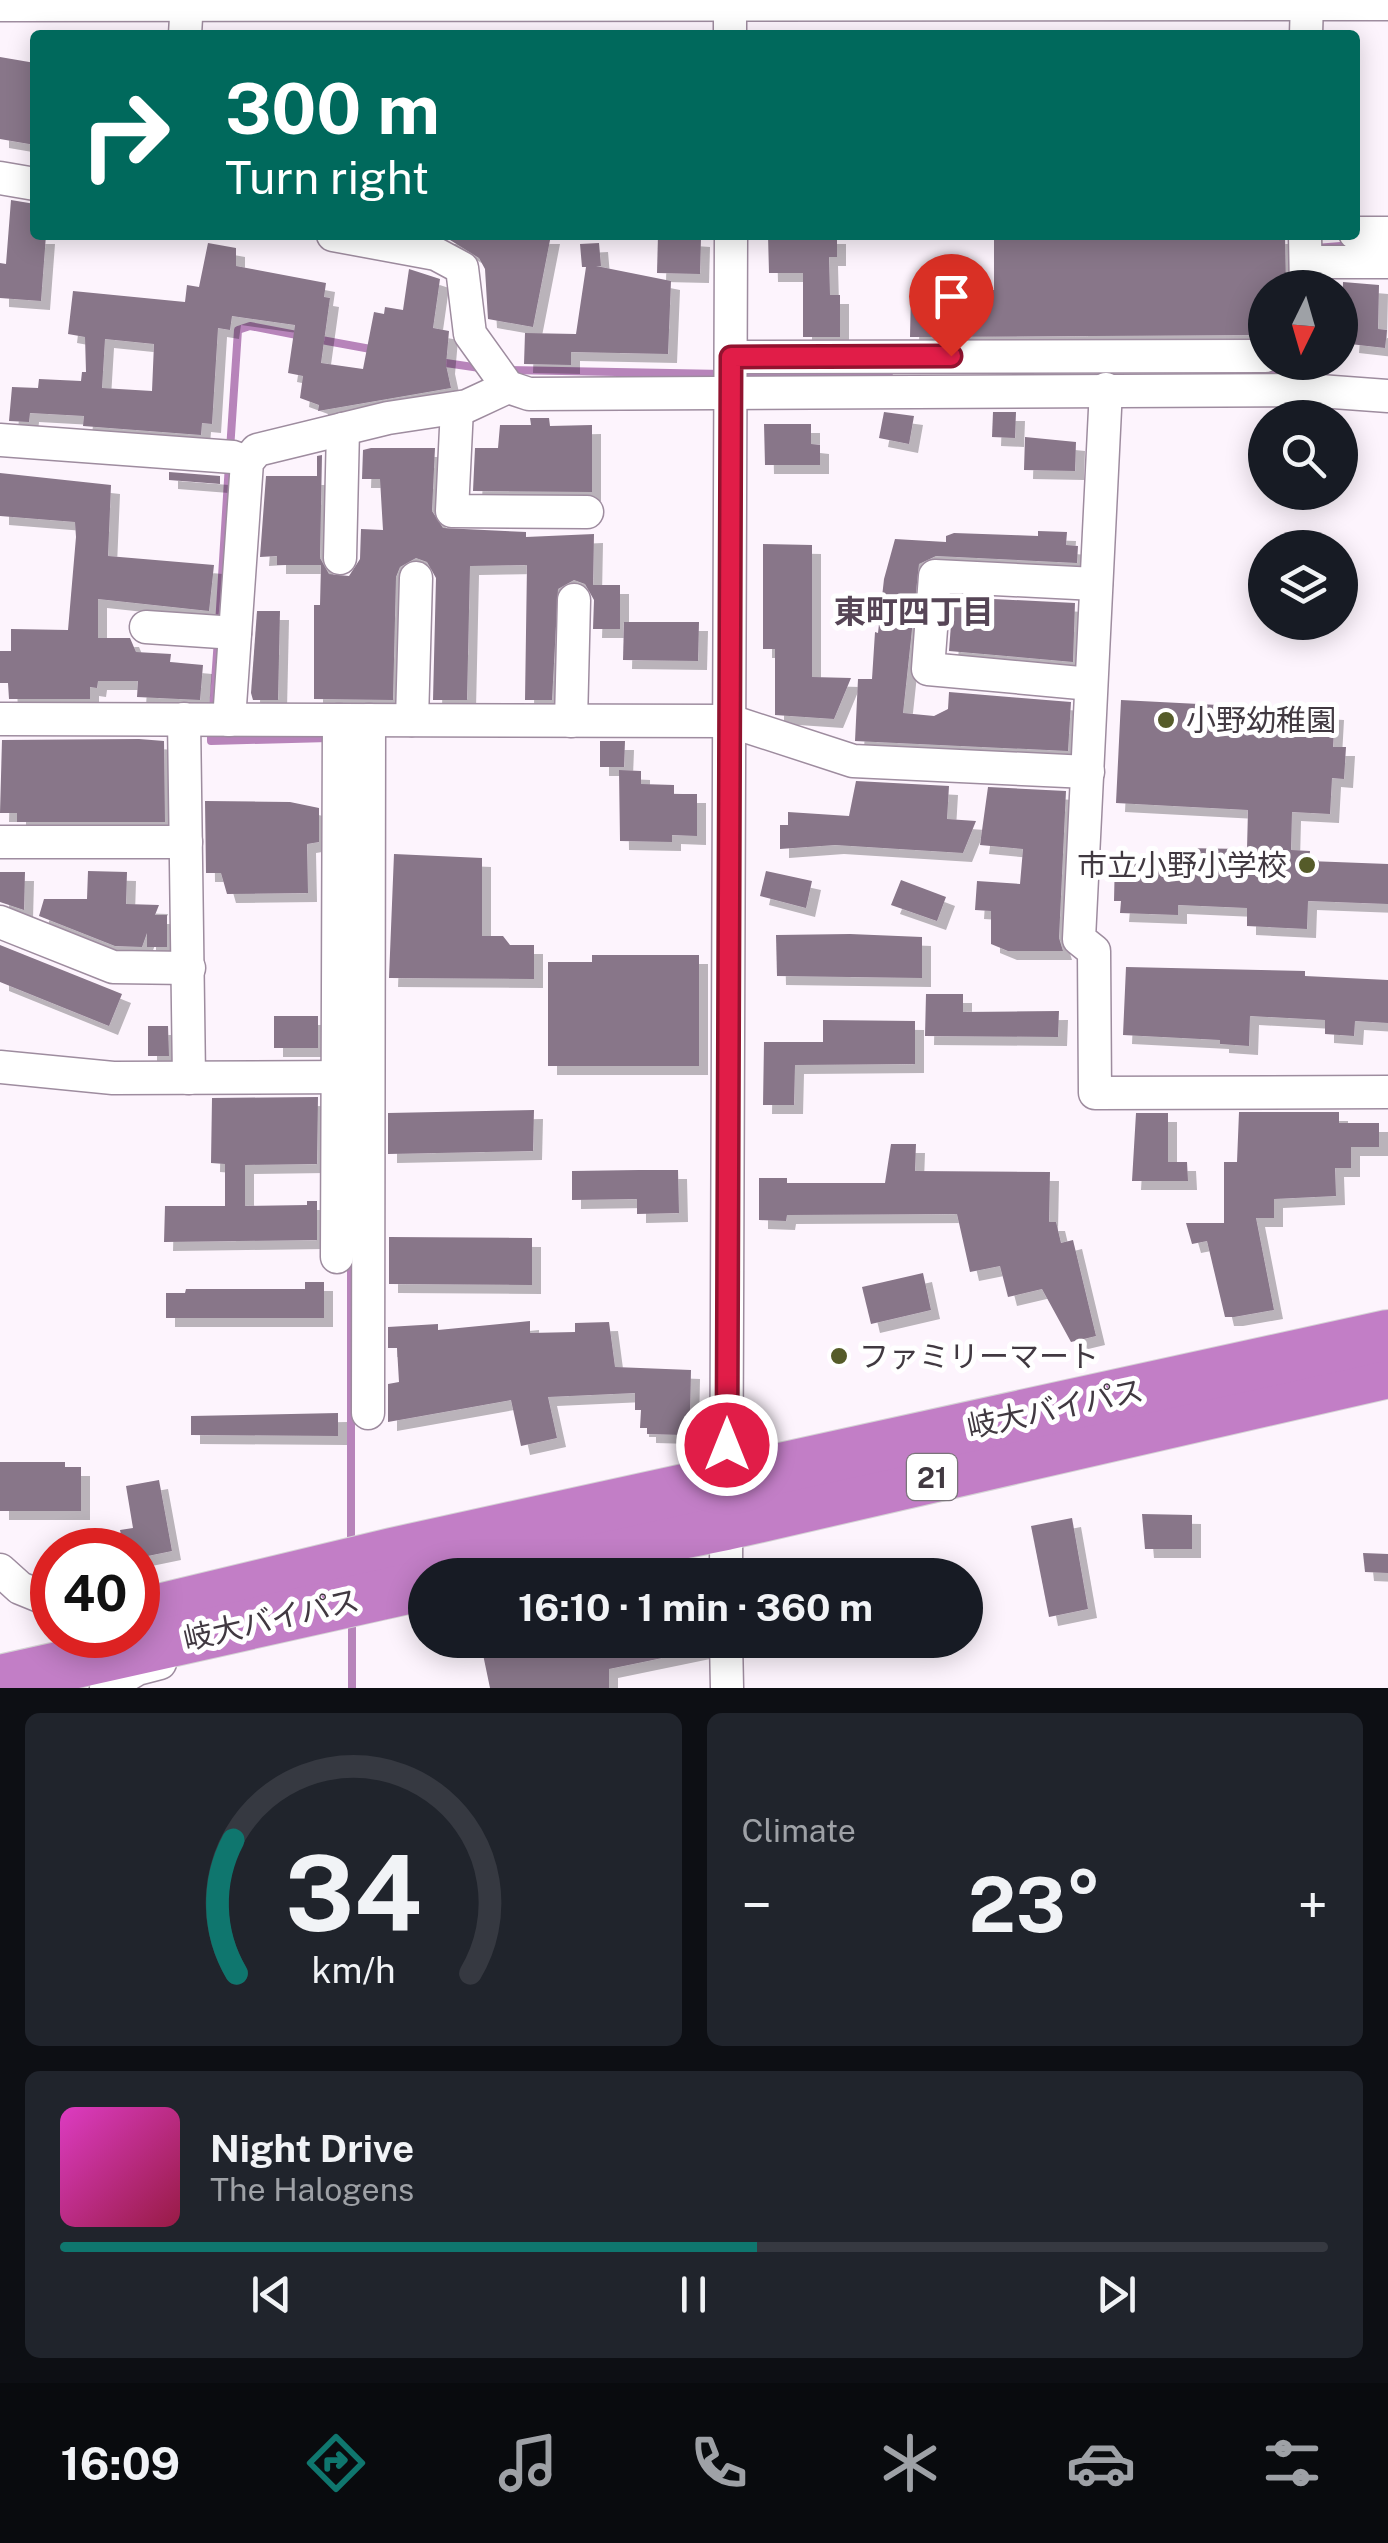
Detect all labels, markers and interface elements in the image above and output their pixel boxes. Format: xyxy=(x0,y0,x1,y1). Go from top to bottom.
text: 300 m xyxy=(225,67,440,150)
icon: right xyxy=(60,70,190,200)
text: Turn right xyxy=(225,151,429,204)
pin xyxy=(909,254,994,357)
icon: arrive xyxy=(924,269,979,324)
north arrow xyxy=(1248,270,1358,380)
map controls xyxy=(1248,270,1358,640)
button: search xyxy=(1248,400,1358,510)
button: layers xyxy=(1248,530,1358,640)
district label: 東町四丁目 xyxy=(834,593,994,630)
place label: 小野幼稚園 xyxy=(1186,702,1336,738)
marker: 小野幼稚園 xyxy=(1155,709,1177,731)
place label: 市立小野小学校 xyxy=(1077,847,1287,883)
marker: 市立小野小学校 xyxy=(1296,854,1318,876)
place label: ファミリーマート xyxy=(859,1338,1099,1374)
marker: ファミリーマート xyxy=(828,1345,850,1367)
street label: 岐大バイパス xyxy=(964,1372,1146,1444)
position arrow xyxy=(675,1393,779,1497)
road number: 21 xyxy=(907,1454,957,1500)
speed limit sign: 40 xyxy=(30,1528,160,1658)
street label: 岐大バイパス xyxy=(180,1581,362,1657)
text: 16:10 · 1 min · 360 m xyxy=(518,1585,873,1630)
text: Climate xyxy=(742,1812,856,1849)
text: 34 xyxy=(285,1832,422,1954)
text: 23° xyxy=(968,1861,1101,1949)
text: − xyxy=(742,1873,772,1937)
text: + xyxy=(1298,1873,1328,1937)
text: km/h xyxy=(311,1949,395,1991)
text: Night Drive xyxy=(210,2126,414,2171)
text: The Halogens xyxy=(210,2171,414,2208)
icon: previous xyxy=(244,2267,299,2322)
icon: pause xyxy=(666,2267,721,2322)
icon: next xyxy=(1089,2267,1144,2322)
icon: directions xyxy=(301,2428,371,2498)
icon: music xyxy=(493,2428,563,2498)
icon: phone xyxy=(684,2428,754,2498)
icon: climate xyxy=(875,2428,945,2498)
icon: car xyxy=(1066,2428,1136,2498)
icon: filters xyxy=(1257,2428,1327,2498)
text: 16:09 xyxy=(61,2437,180,2490)

